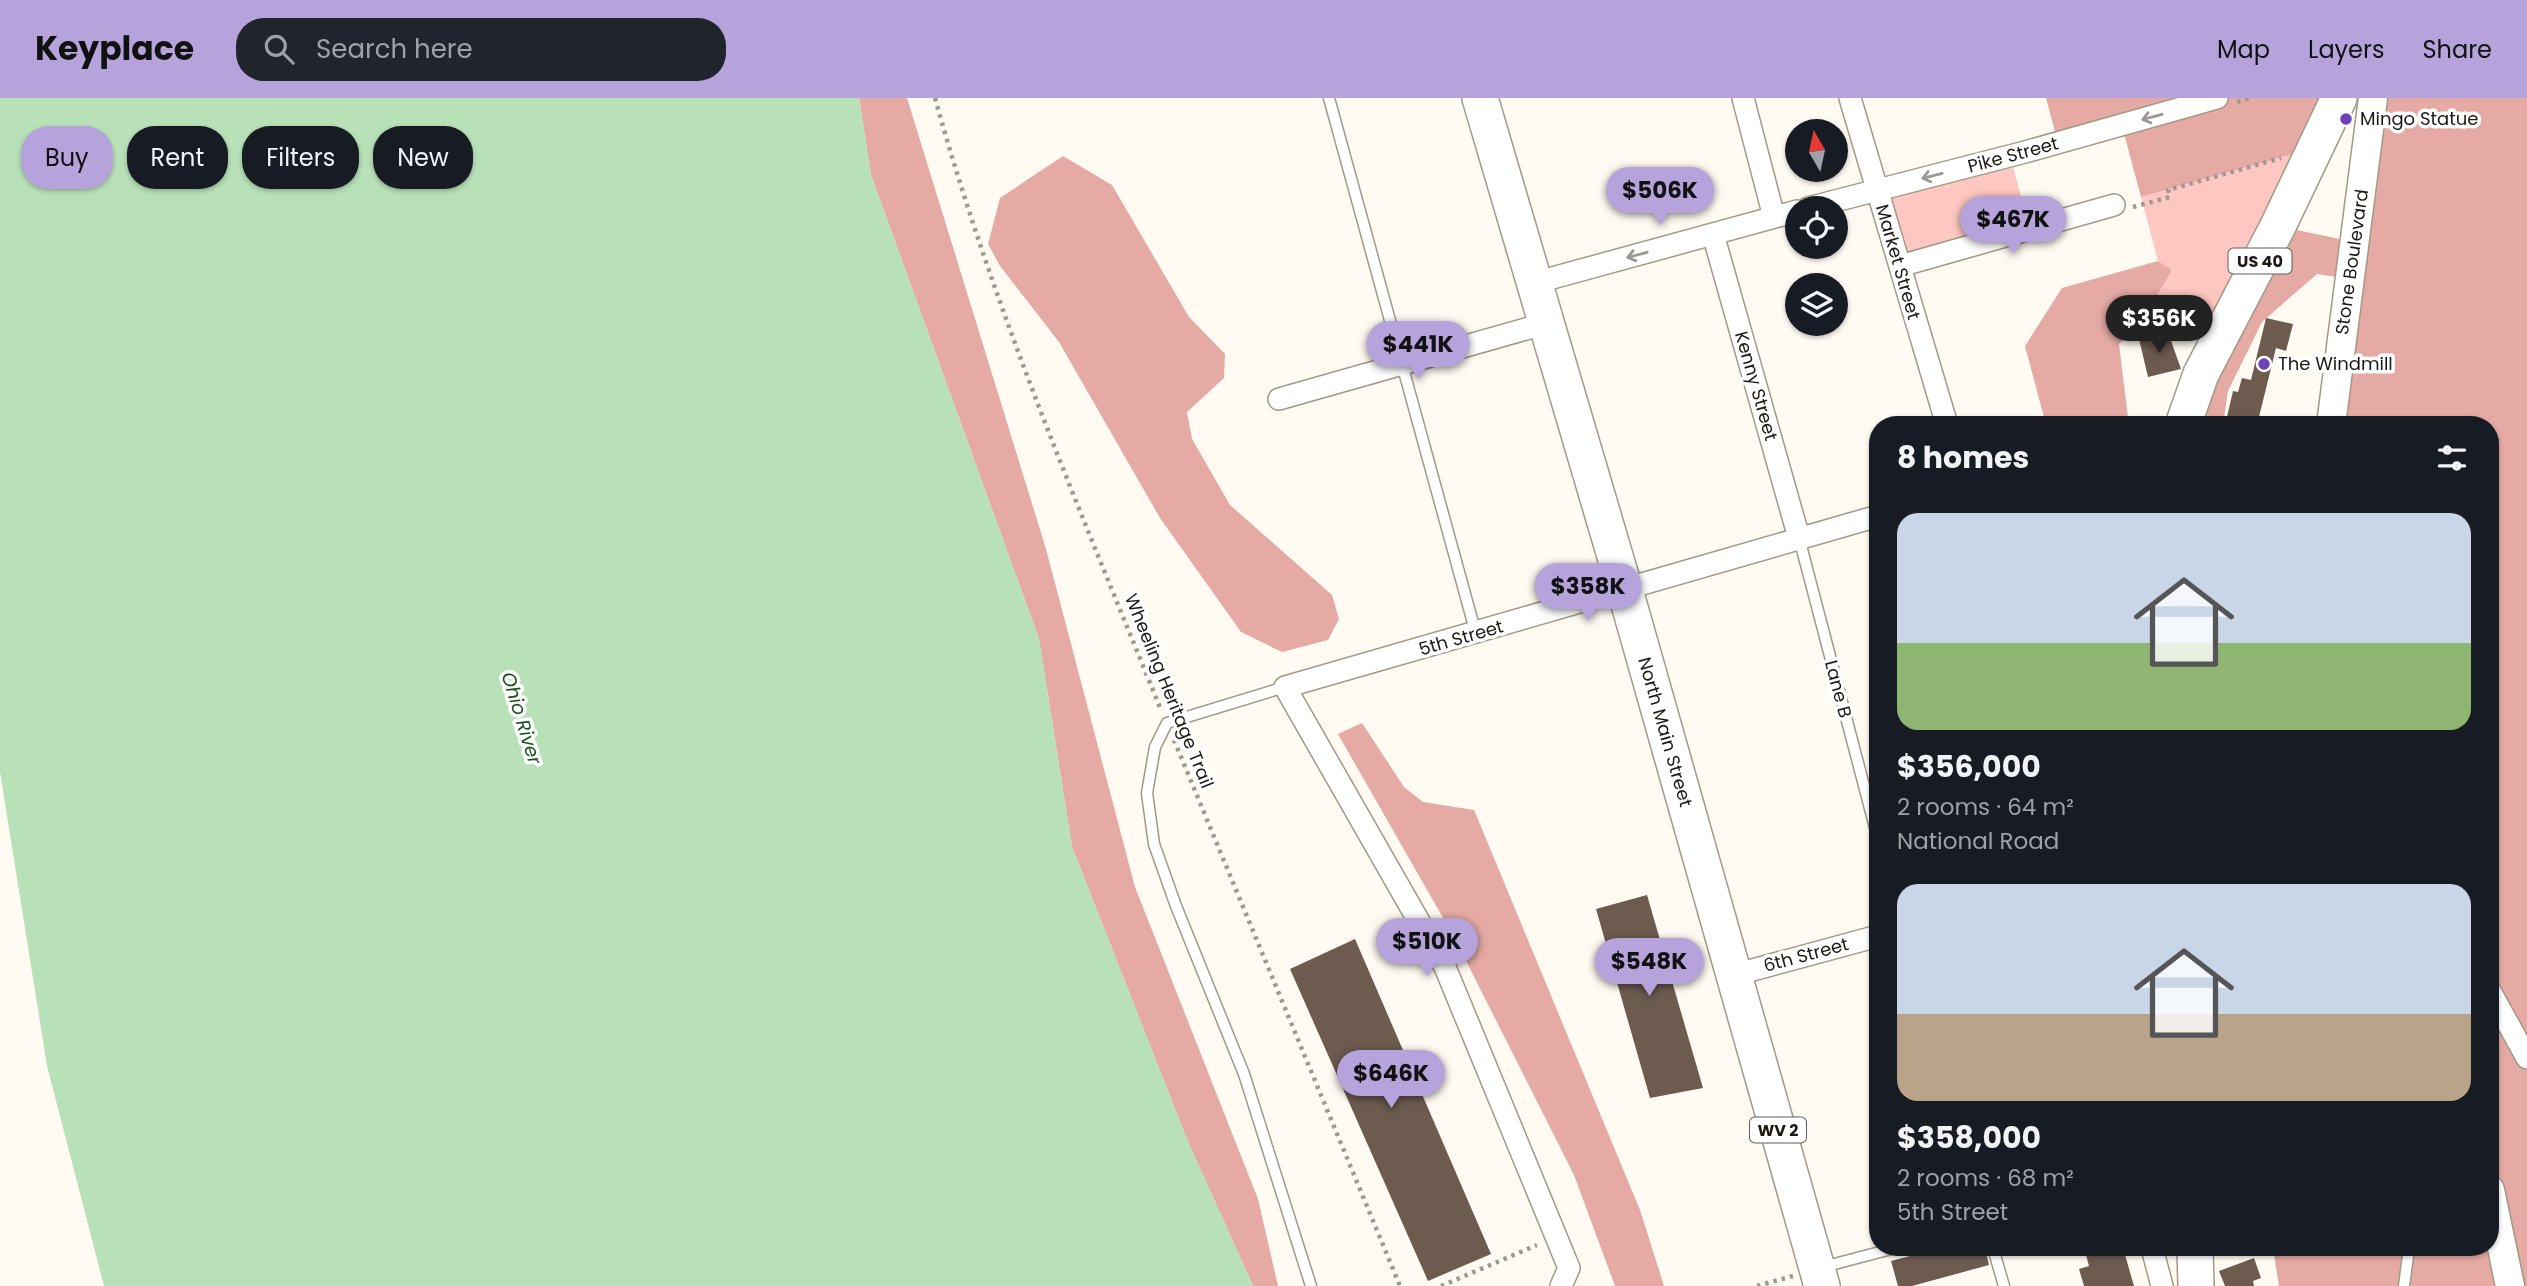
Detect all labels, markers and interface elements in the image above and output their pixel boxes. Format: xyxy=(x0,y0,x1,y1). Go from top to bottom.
search box xyxy=(236,18,726,81)
text: Keyplace xyxy=(35,25,194,72)
icon: search xyxy=(260,30,298,68)
text: Search here xyxy=(316,31,473,67)
text: Map xyxy=(2217,33,2270,66)
text: Layers xyxy=(2308,33,2384,66)
text: Share xyxy=(2422,33,2492,66)
place label: Mingo Statue xyxy=(2360,106,2478,131)
one-way arrow xyxy=(2141,111,2164,124)
marker: Mingo Statue xyxy=(2338,111,2354,127)
north arrow xyxy=(1785,119,1848,182)
map controls xyxy=(1785,119,1848,336)
chip: Buy xyxy=(21,126,113,189)
chip: Rent xyxy=(127,126,228,189)
chip: Filters xyxy=(242,126,359,189)
chip: New xyxy=(373,126,473,189)
street label: Pike Street xyxy=(1965,130,2061,179)
pin: $506K xyxy=(1611,167,1709,227)
one-way arrow xyxy=(1921,170,1944,183)
text: $506K xyxy=(1622,174,1698,206)
street label: Stone Boulevard xyxy=(2329,187,2374,336)
button: locate xyxy=(1785,196,1848,259)
pin: $467K xyxy=(1964,197,2062,256)
street label: Market Street xyxy=(1870,201,1927,322)
text: $467K xyxy=(1976,203,2050,235)
road number: US 40 xyxy=(2228,248,2292,274)
one-way arrow xyxy=(1626,249,1648,262)
button: layers xyxy=(1785,273,1848,336)
pin: $356K xyxy=(2110,296,2208,355)
text: $356K xyxy=(2122,302,2196,334)
pin: $441K xyxy=(1369,322,1467,381)
text: $441K xyxy=(1383,328,1453,360)
street label: Kenny Street xyxy=(1729,328,1784,443)
place label: The Windmill xyxy=(2278,351,2393,376)
marker: The Windmill xyxy=(2256,356,2272,372)
text: 8 homes xyxy=(1897,436,2029,479)
icon: filters xyxy=(2433,439,2471,477)
icon: home xyxy=(2121,559,2247,685)
pin: $358K xyxy=(1539,564,1637,623)
text: $358K xyxy=(1551,570,1625,602)
street label: Wheeling Heritage Trail xyxy=(1119,590,1220,792)
street label: 5th Street xyxy=(1416,614,1506,662)
street label: North Main Street xyxy=(1632,654,1699,810)
street label: Lane B xyxy=(1819,657,1858,720)
water label: Ohio River xyxy=(495,669,549,769)
text: $356,000 xyxy=(1897,745,2041,788)
text: 2 rooms · 64 m² xyxy=(1897,791,2074,823)
text: National Road xyxy=(1897,825,2059,857)
pin: $510K xyxy=(1378,918,1476,978)
text: $510K xyxy=(1392,925,1462,957)
icon: home xyxy=(2121,930,2247,1056)
street label: 6th Street xyxy=(1761,931,1851,978)
pin: $548K xyxy=(1600,939,1698,998)
text: $548K xyxy=(1611,945,1687,977)
pin: $646K xyxy=(1342,1051,1440,1110)
text: $646K xyxy=(1353,1057,1429,1089)
text: $358,000 xyxy=(1897,1116,2041,1159)
road number: WV 2 xyxy=(1750,1118,1806,1142)
text: 2 rooms · 68 m² xyxy=(1897,1162,2074,1194)
text: 5th Street xyxy=(1897,1196,2008,1228)

